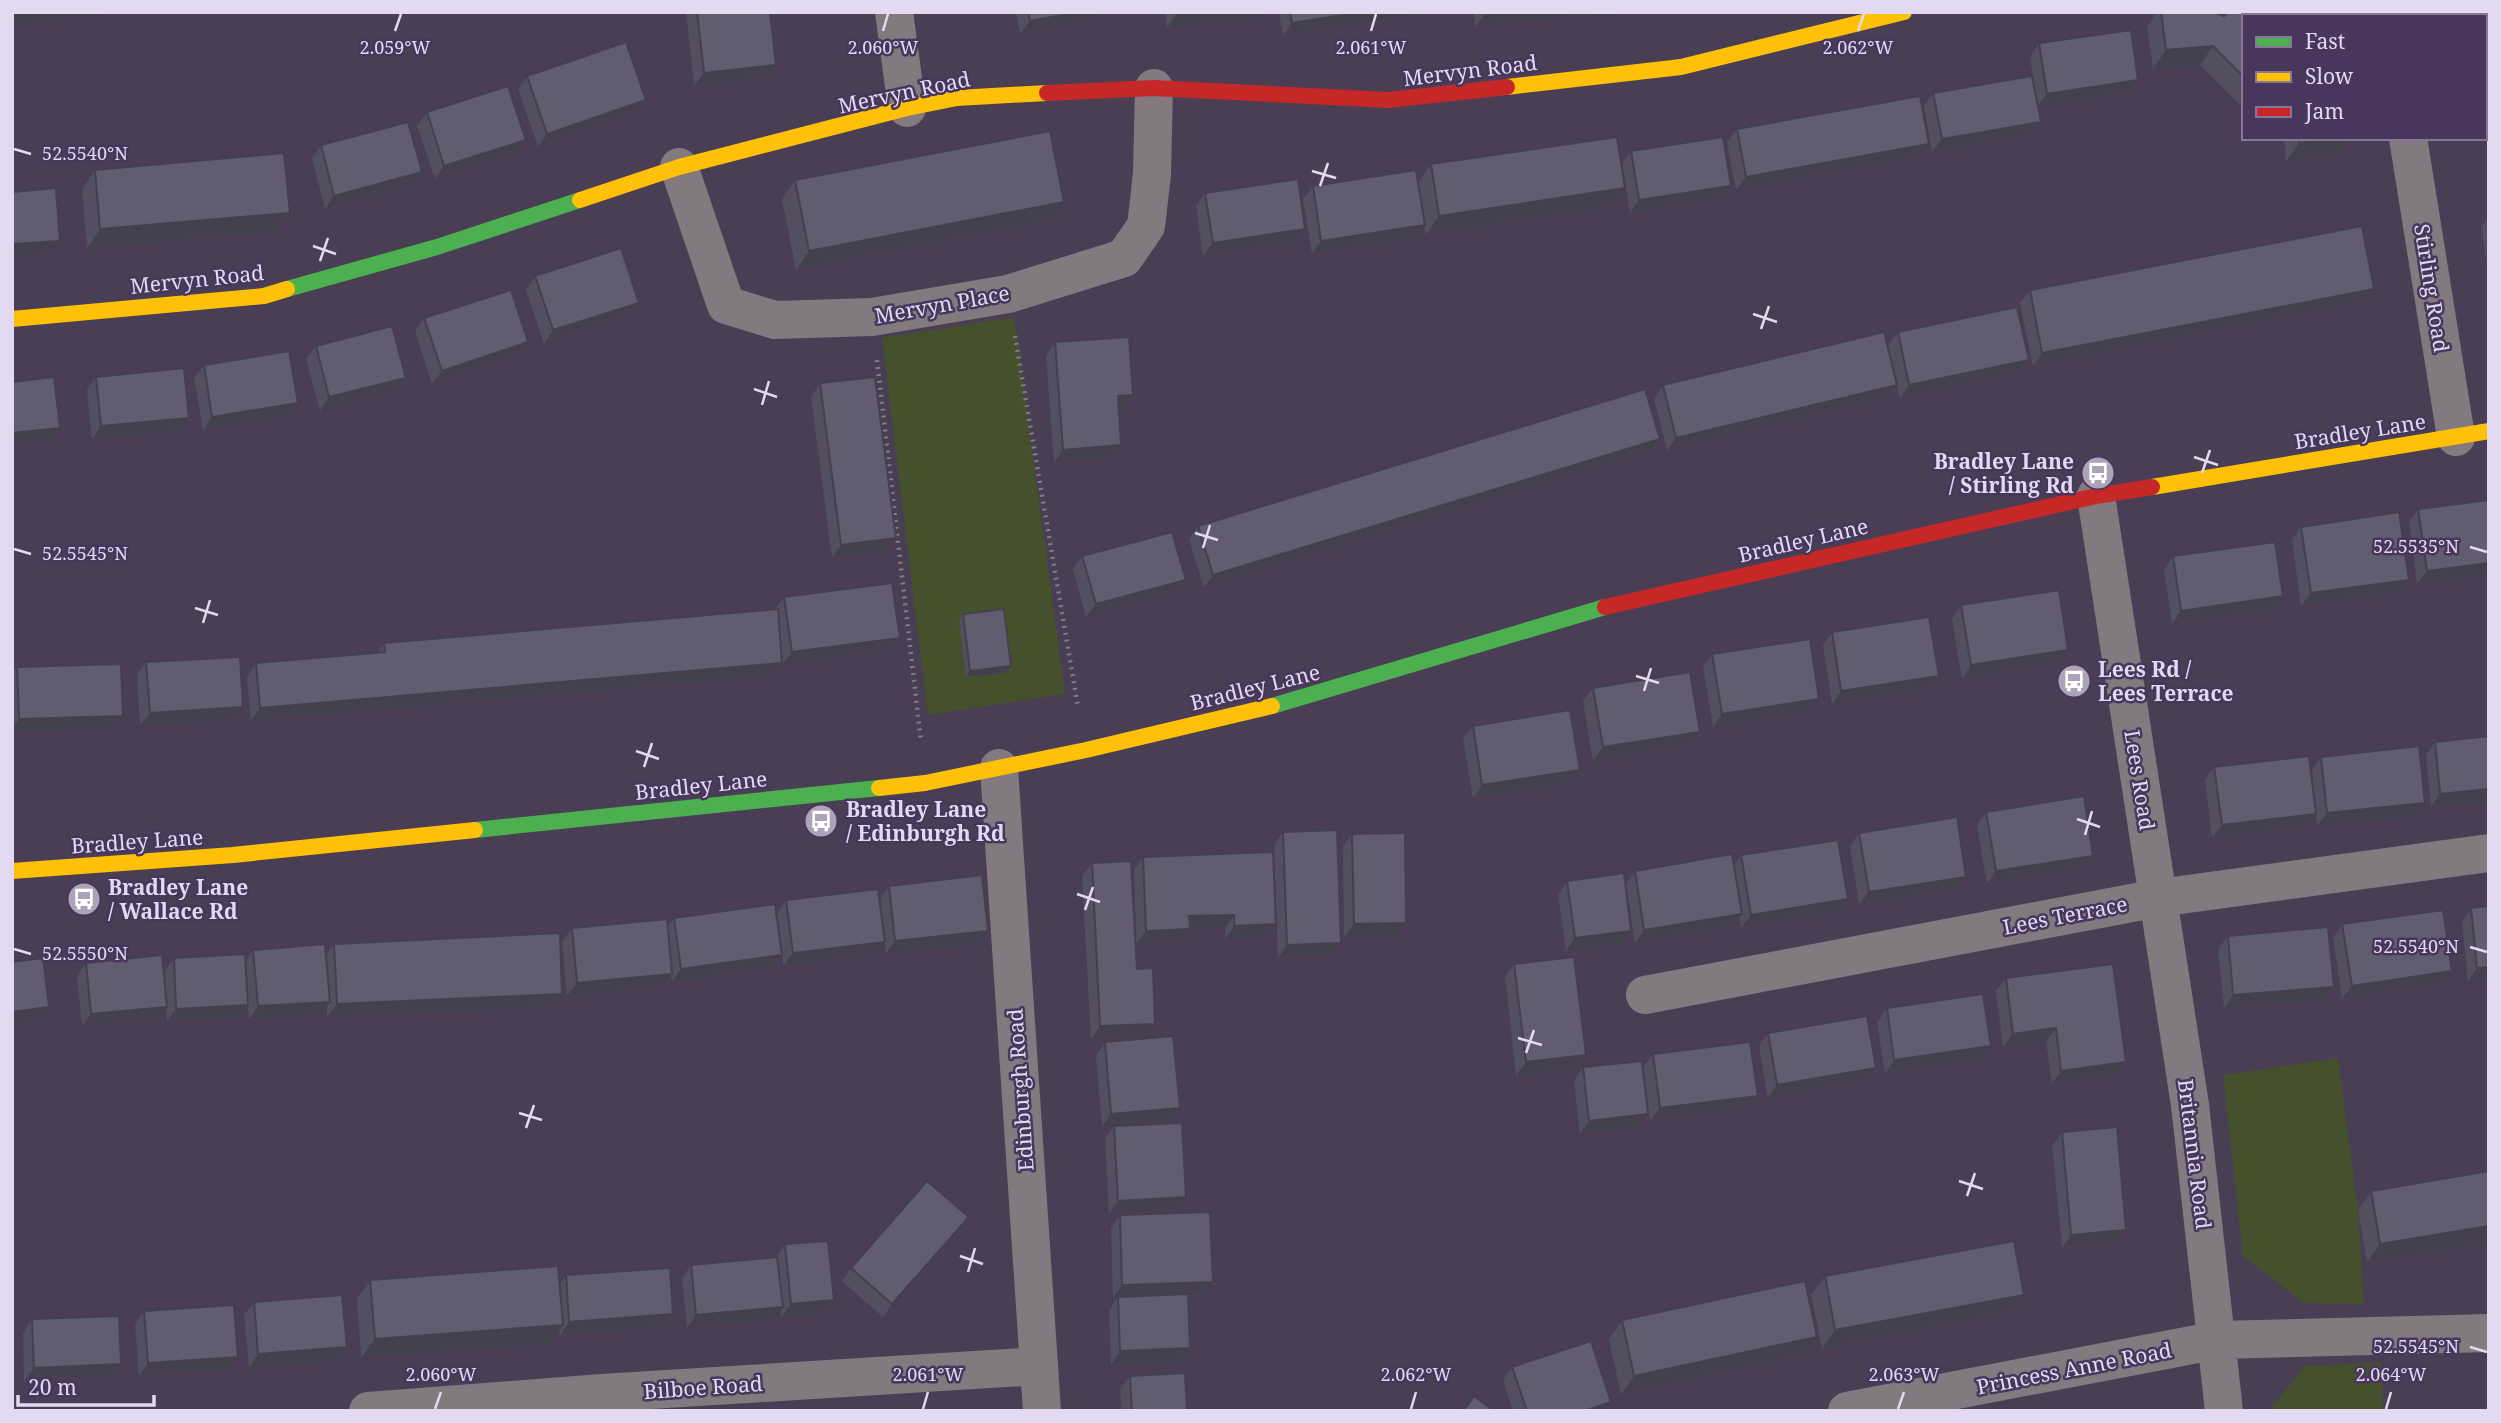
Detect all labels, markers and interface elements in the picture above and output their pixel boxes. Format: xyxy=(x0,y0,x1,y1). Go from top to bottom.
legend xyxy=(2242,14,2487,140)
text: Fast xyxy=(2305,27,2345,55)
text: 2.059°W xyxy=(360,35,431,59)
text: 2.060°W xyxy=(848,35,919,59)
text: 2.061°W xyxy=(1336,35,1407,59)
text: 2.062°W xyxy=(1823,35,1894,59)
street label: Mervyn Road xyxy=(1402,48,1539,92)
text: Slow xyxy=(2305,62,2354,90)
street label: Mervyn Road xyxy=(835,64,973,120)
text: Jam xyxy=(2304,97,2344,125)
text: 52.5540°N xyxy=(42,141,128,165)
street label: Stirling Road xyxy=(2408,222,2456,354)
street label: Mervyn Road xyxy=(129,258,265,300)
street label: Mervyn Place xyxy=(872,278,1012,330)
street label: Bradley Lane xyxy=(2292,407,2428,455)
place label: Bradley Lane / Stirling Rd xyxy=(1934,447,2074,499)
bus stop icon: Bradley Lane / Stirling Rd xyxy=(2079,454,2117,492)
street label: Bradley Lane xyxy=(1735,511,1871,569)
text: 52.5535°N xyxy=(2373,534,2459,558)
text: 52.5545°N xyxy=(42,541,128,565)
place label: Lees Rd / Lees Terrace xyxy=(2098,655,2233,707)
street label: Bradley Lane xyxy=(1187,657,1323,717)
bus stop icon: Lees Rd / Lees Terrace xyxy=(2055,662,2093,700)
street label: Lees Road xyxy=(2118,728,2162,832)
street label: Bradley Lane xyxy=(634,764,768,806)
place label: Bradley Lane / Edinburgh Rd xyxy=(846,795,1005,847)
bus stop icon: Bradley Lane / Edinburgh Rd xyxy=(802,802,840,840)
street label: Bradley Lane xyxy=(70,822,204,860)
place label: Bradley Lane / Wallace Rd xyxy=(108,873,248,925)
bus stop icon: Bradley Lane / Wallace Rd xyxy=(65,880,103,918)
street label: Lees Terrace xyxy=(2000,889,2130,941)
text: 52.5540°N xyxy=(2373,934,2459,958)
text: 52.5550°N xyxy=(42,941,128,965)
street label: Edinburgh Road xyxy=(1000,1008,1040,1172)
street label: Britannia Road xyxy=(2172,1077,2218,1231)
text: 52.5545°N xyxy=(2373,1334,2459,1358)
street label: Princess Anne Road xyxy=(1974,1335,2174,1401)
text: 2.060°W xyxy=(406,1362,477,1386)
text: 2.061°W xyxy=(893,1362,964,1386)
text: 2.062°W xyxy=(1381,1362,1452,1386)
text: 2.063°W xyxy=(1869,1362,1940,1386)
text: 2.064°W xyxy=(2356,1362,2427,1386)
scale bar xyxy=(18,1364,154,1408)
street label: Bilboe Road xyxy=(643,1369,764,1405)
text: 20 m xyxy=(28,1373,77,1401)

